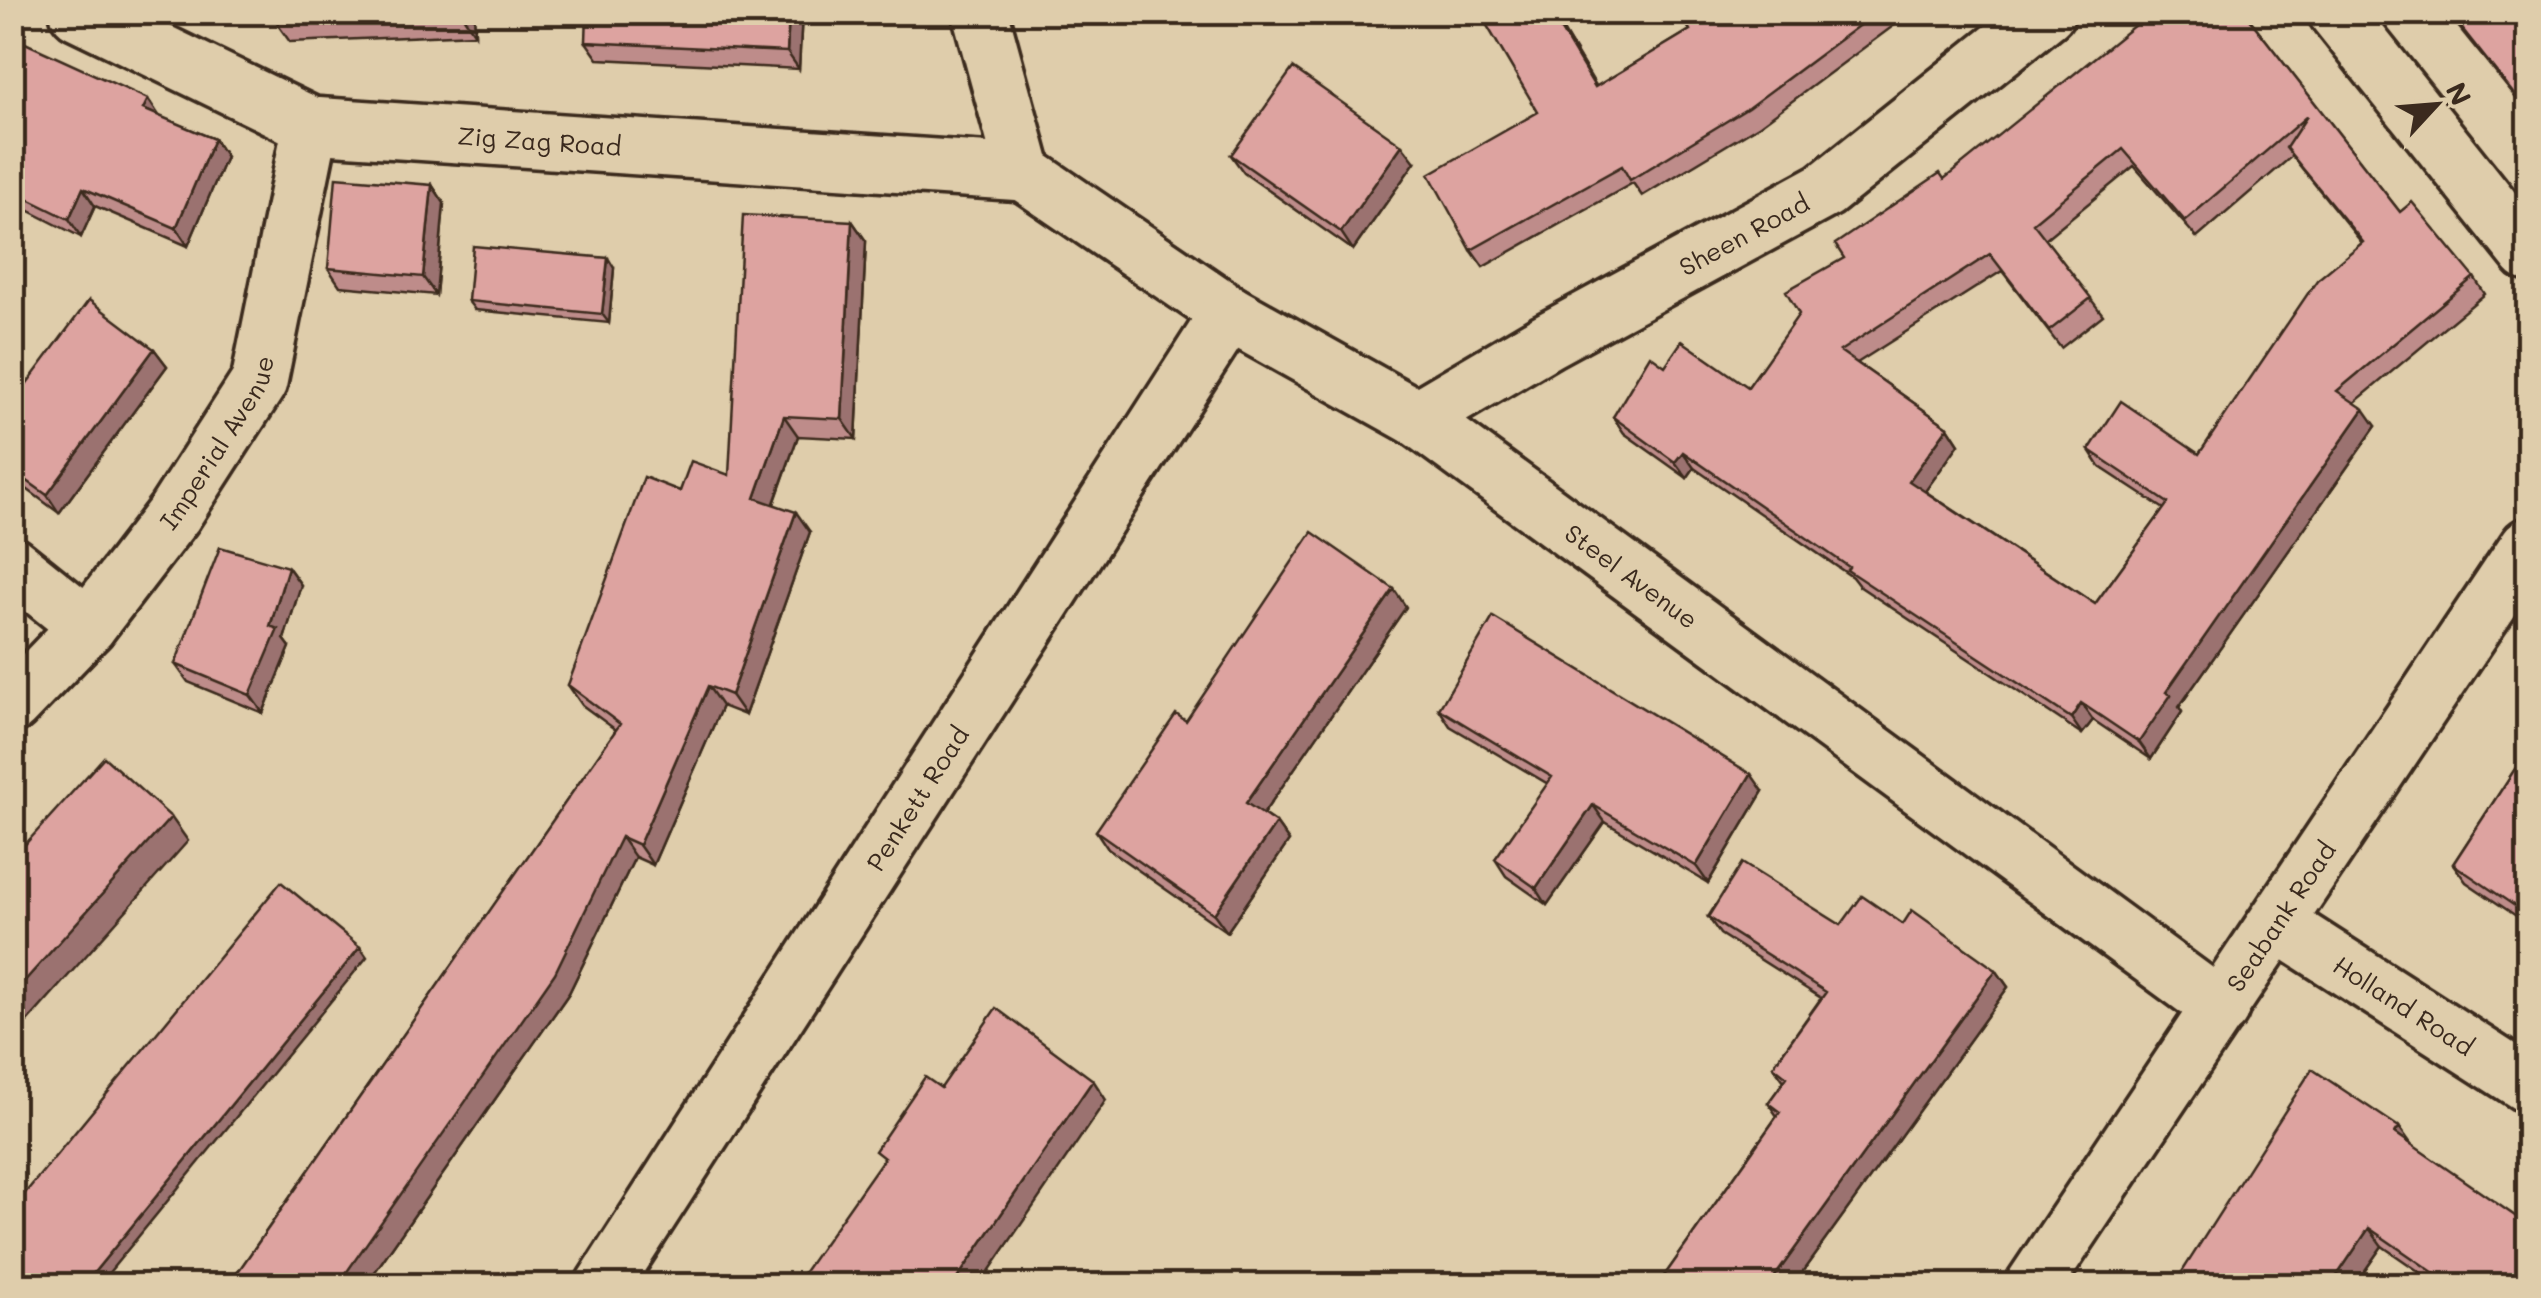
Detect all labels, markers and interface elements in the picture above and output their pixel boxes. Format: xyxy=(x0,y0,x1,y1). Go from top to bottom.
north arrow xyxy=(2386,55,2486,155)
text: N xyxy=(2439,76,2480,111)
street label: Zig Zag Road xyxy=(457,119,623,162)
street label: Sheen Road xyxy=(1673,186,1814,282)
street label: Imperial Avenue xyxy=(152,353,280,536)
street label: Steel Avenue xyxy=(1559,516,1705,635)
street label: Penkett Road xyxy=(859,720,975,877)
street label: Seabank Road xyxy=(2219,835,2342,997)
street label: Holland Road xyxy=(2328,948,2480,1062)

